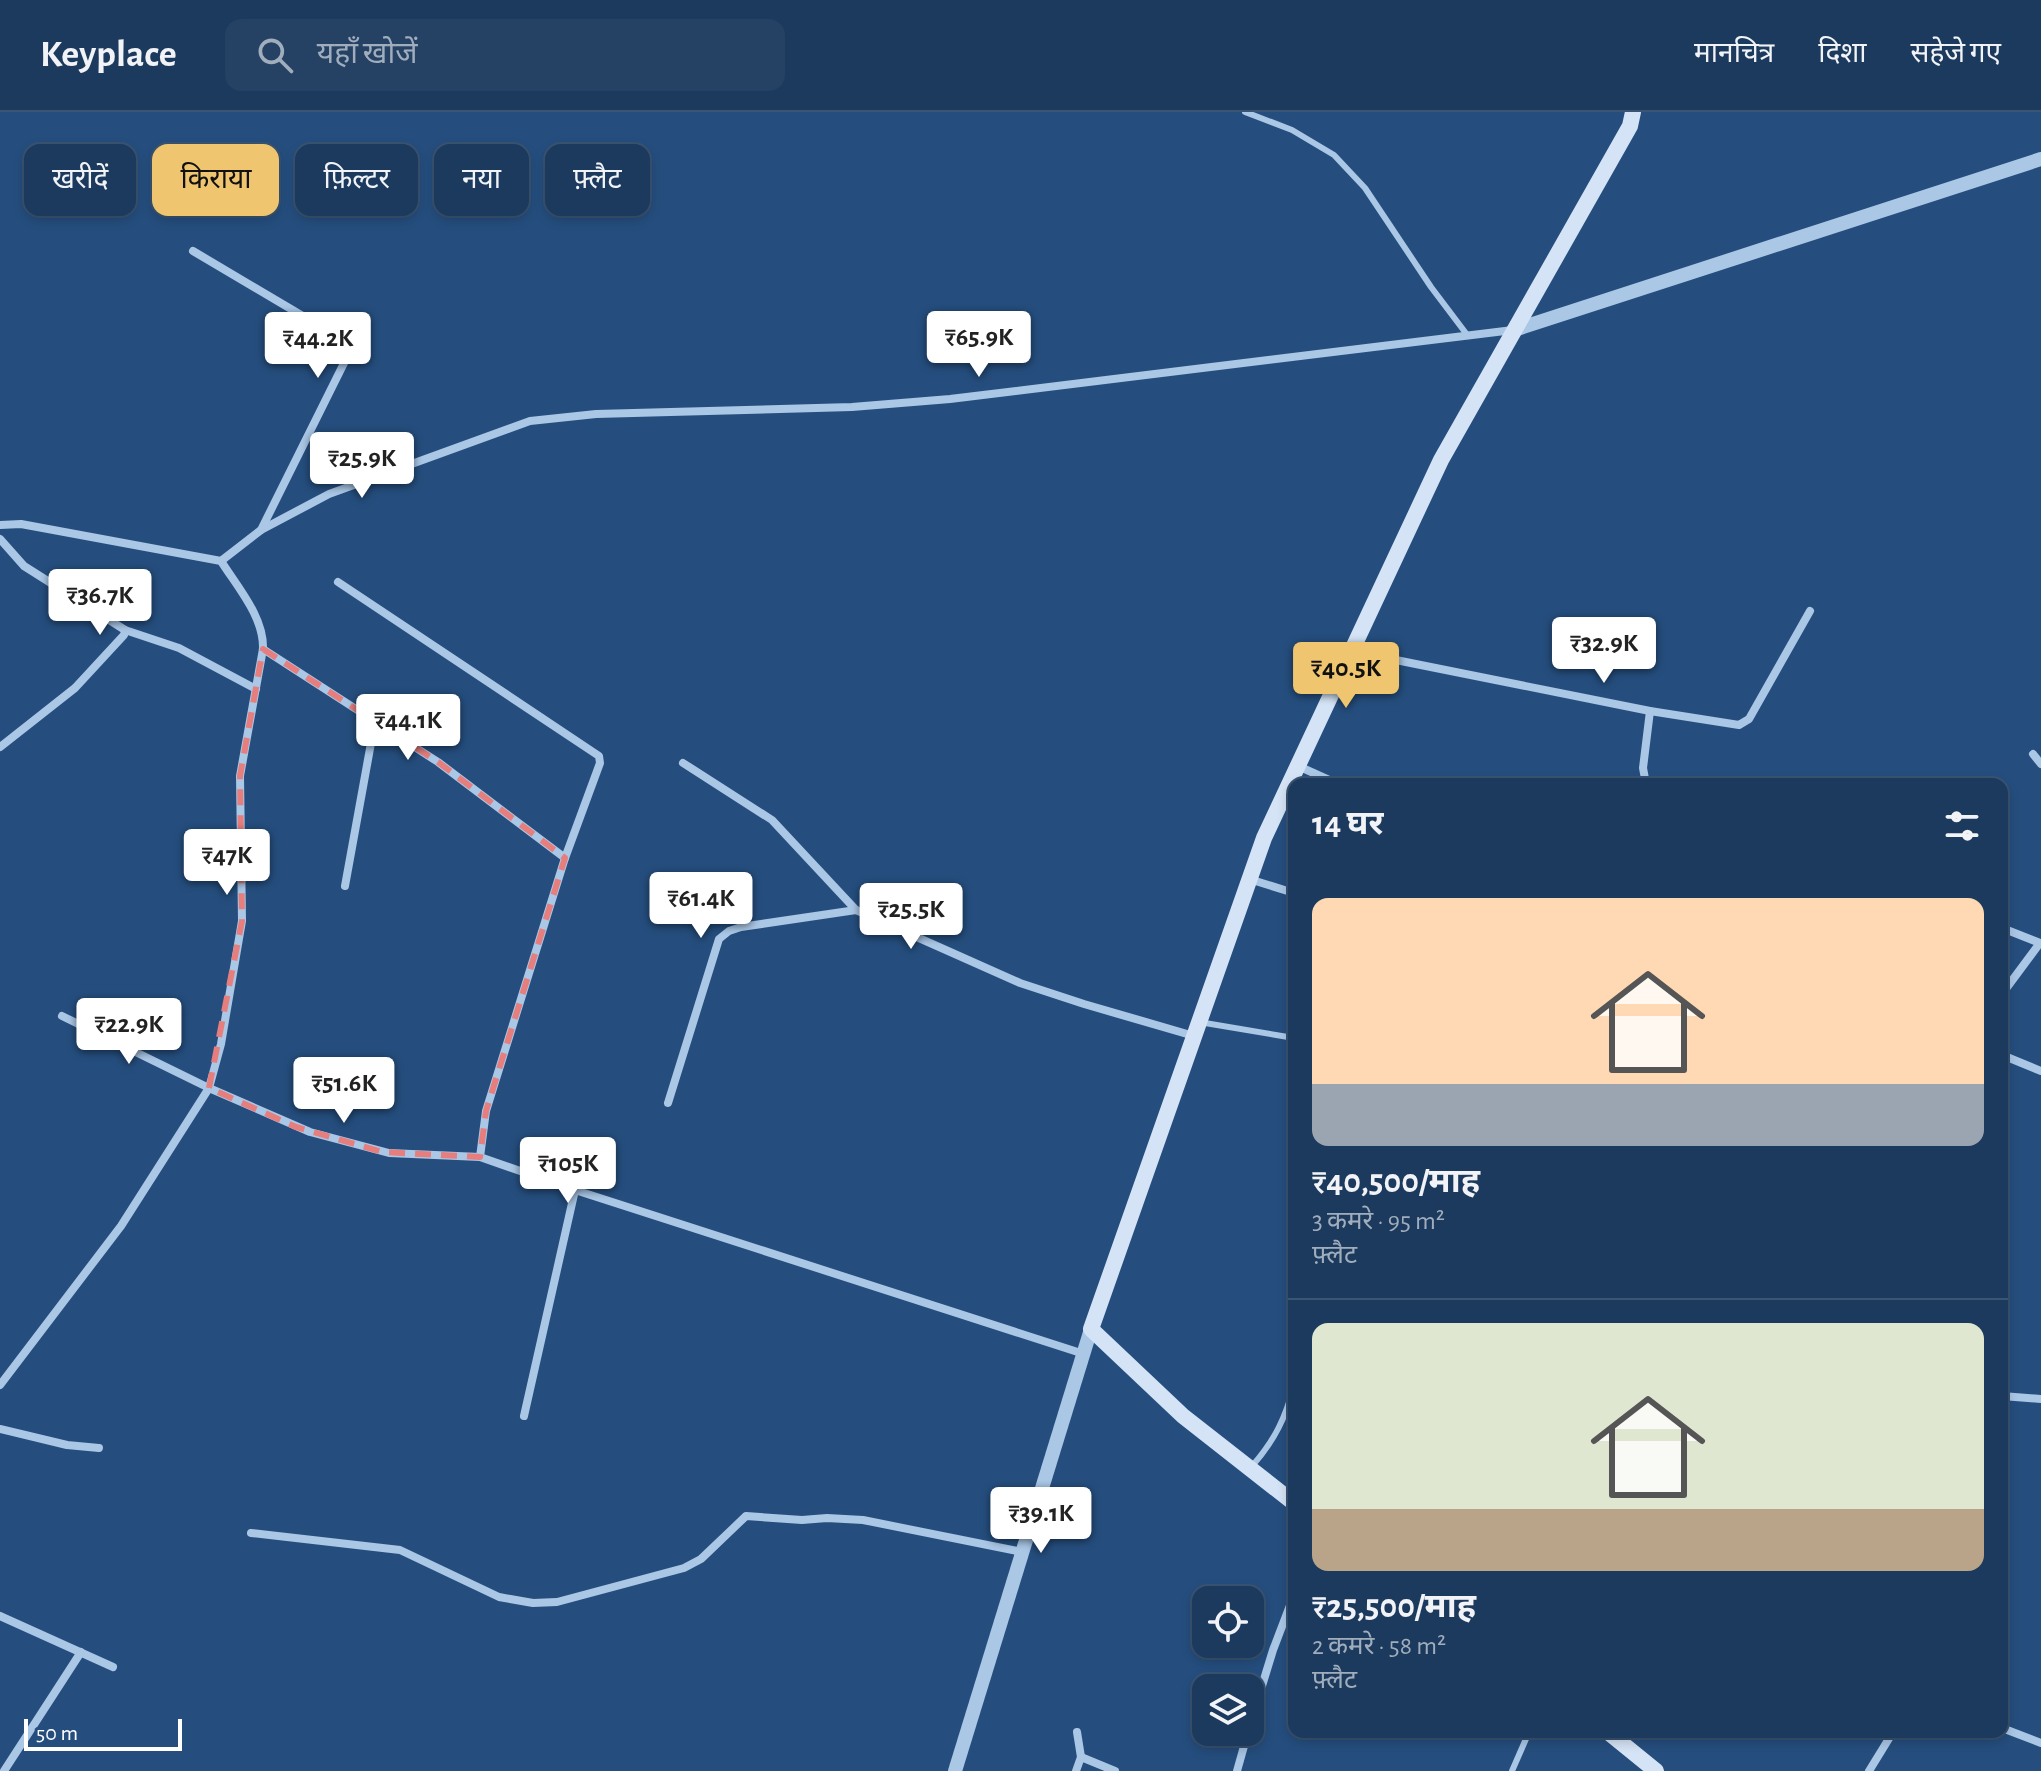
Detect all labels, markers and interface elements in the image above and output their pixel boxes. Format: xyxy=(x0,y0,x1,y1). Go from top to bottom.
search box xyxy=(225,19,785,91)
icon: search xyxy=(253,33,297,77)
text: Keyplace xyxy=(40,36,177,74)
text: यहाँ खोजें xyxy=(317,39,417,69)
text: मानचित्र xyxy=(1694,40,1774,68)
text: दिशा xyxy=(1818,40,1867,68)
text: सहेजे गए xyxy=(1911,40,2001,68)
chip: खरीदें xyxy=(24,144,136,216)
chip: किराया xyxy=(152,144,279,216)
chip: फ़िल्टर xyxy=(295,144,418,216)
chip: नया xyxy=(434,144,529,216)
chip: फ़्लैट xyxy=(545,144,650,216)
pin: ₹65.9K xyxy=(914,311,1044,379)
pin: ₹44.2K xyxy=(253,312,383,380)
text: ₹65.9K xyxy=(945,324,1013,350)
text: ₹44.2K xyxy=(283,325,353,351)
pin: ₹25.9K xyxy=(297,432,427,500)
text: ₹25.9K xyxy=(328,445,396,471)
pin: ₹36.7K xyxy=(35,569,165,637)
text: ₹36.7K xyxy=(66,582,134,608)
pin: ₹32.9K xyxy=(1539,617,1669,685)
text: ₹32.9K xyxy=(1570,630,1638,656)
pin: ₹40.5K xyxy=(1281,642,1411,710)
text: ₹40.5K xyxy=(1311,655,1381,681)
pin: ₹44.1K xyxy=(343,694,473,762)
text: ₹44.1K xyxy=(374,707,442,733)
icon: filters xyxy=(1940,804,1984,848)
text: 14 घर xyxy=(1312,807,1384,841)
pin: ₹47K xyxy=(180,829,274,897)
text: ₹47K xyxy=(202,842,252,868)
pin: ₹61.4K xyxy=(636,872,766,940)
pin: ₹25.5K xyxy=(846,883,976,951)
text: ₹61.4K xyxy=(667,885,735,911)
text: ₹25.5K xyxy=(878,896,944,922)
icon: home xyxy=(1576,950,1720,1094)
pin: ₹22.9K xyxy=(64,998,194,1066)
text: ₹22.9K xyxy=(94,1011,164,1037)
pin: ₹51.6K xyxy=(279,1057,409,1125)
text: ₹51.6K xyxy=(311,1070,377,1096)
pin: ₹105K xyxy=(512,1137,624,1205)
text: ₹105K xyxy=(538,1150,598,1176)
text: ₹40,500/माह xyxy=(1312,1165,1480,1199)
text: 3 कमरे · 95 m² xyxy=(1312,1208,1445,1234)
text: फ़्लैट xyxy=(1312,1242,1357,1268)
icon: home xyxy=(1576,1375,1720,1519)
pin: ₹39.1K xyxy=(976,1487,1106,1555)
text: ₹39.1K xyxy=(1008,1500,1074,1526)
map controls xyxy=(1192,1586,1264,1746)
button: locate xyxy=(1192,1586,1264,1658)
text: ₹25,500/माह xyxy=(1312,1590,1476,1624)
text: 2 कमरे · 58 m² xyxy=(1312,1633,1446,1659)
text: फ़्लैट xyxy=(1312,1667,1357,1693)
button: layers xyxy=(1192,1674,1264,1746)
scale bar xyxy=(24,1715,182,1751)
text: 50 m xyxy=(36,1722,78,1744)

